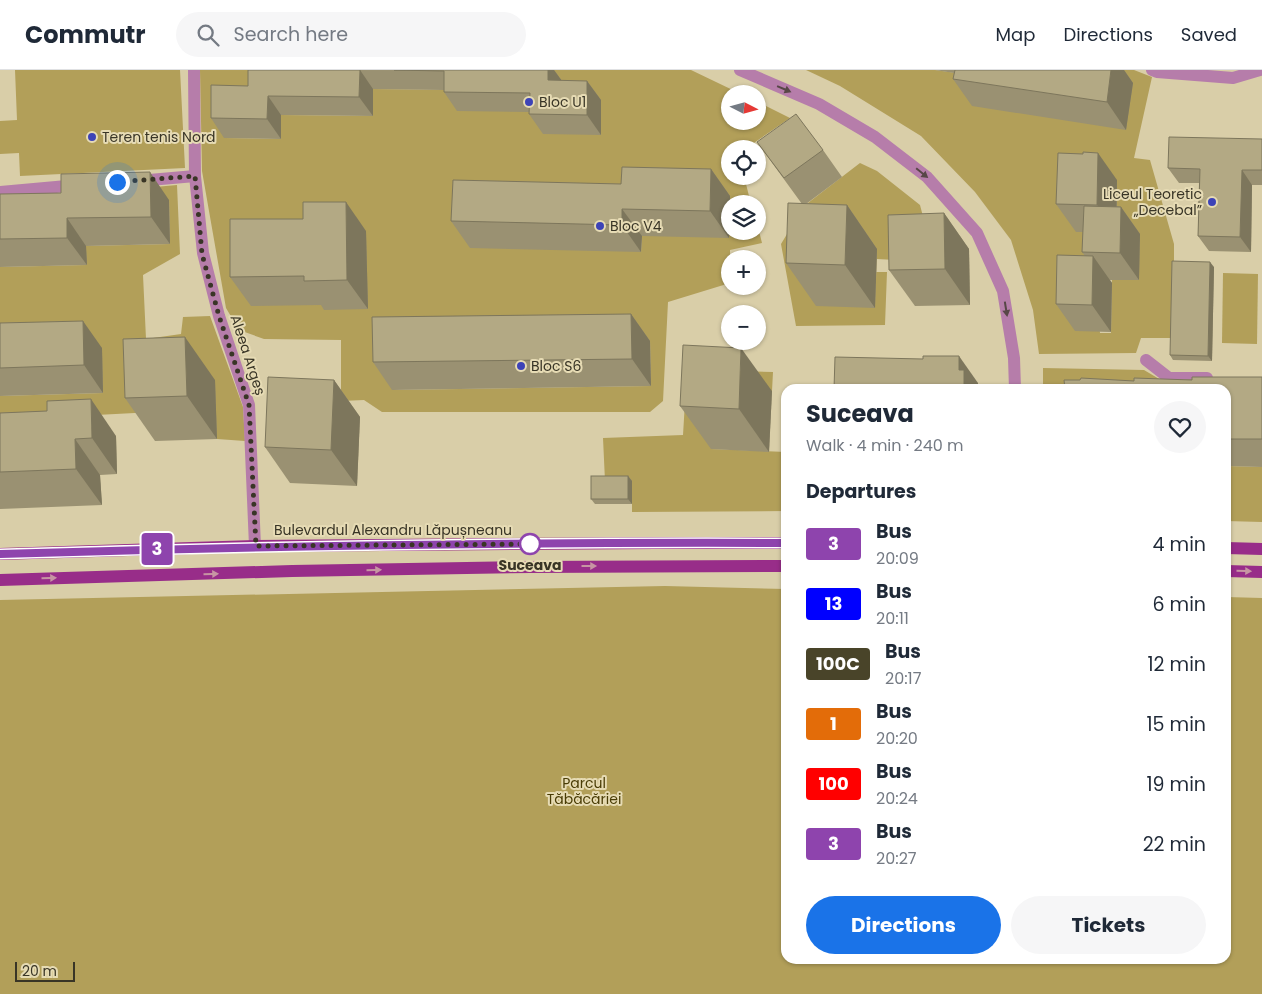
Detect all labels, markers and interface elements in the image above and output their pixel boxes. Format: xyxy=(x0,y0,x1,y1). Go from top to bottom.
search box xyxy=(176,12,526,57)
text: Commutr xyxy=(25,18,146,51)
icon: search xyxy=(194,21,222,49)
text: Search here xyxy=(234,21,348,48)
text: Map xyxy=(996,22,1035,47)
text: Directions xyxy=(1063,22,1153,47)
text: Saved xyxy=(1181,22,1237,47)
north arrow xyxy=(721,85,766,130)
map controls xyxy=(721,85,766,350)
one-way arrow xyxy=(777,86,791,94)
place label: Bloc U1 xyxy=(539,92,586,112)
marker: Bloc U1 xyxy=(523,96,535,108)
place label: Teren tenis Nord xyxy=(102,127,216,147)
marker: Teren tenis Nord xyxy=(86,131,98,143)
button: locate xyxy=(721,140,766,185)
one-way arrow xyxy=(916,168,929,179)
your location xyxy=(105,170,130,195)
place label: Liceul Teoretic „Decebal” xyxy=(1103,184,1202,220)
button: layers xyxy=(721,195,766,240)
marker: Liceul Teoretic „Decebal” xyxy=(1206,196,1218,208)
place label: Bloc V4 xyxy=(610,216,662,236)
marker: Bloc V4 xyxy=(594,220,606,232)
button: + xyxy=(721,250,766,295)
one-way arrow xyxy=(1002,301,1010,317)
button: − xyxy=(721,305,766,350)
street label: Aleea Argeș xyxy=(226,312,270,398)
place label: Bloc S6 xyxy=(531,356,581,376)
marker: Bloc S6 xyxy=(515,360,527,372)
text: Suceava xyxy=(806,397,914,430)
button: heart xyxy=(1154,401,1206,453)
text: Walk · 4 min · 240 m xyxy=(806,434,964,457)
text: Departures xyxy=(806,478,916,505)
text: Bus xyxy=(876,518,912,545)
street label: Bulevardul Alexandru Lăpușneanu xyxy=(274,520,512,540)
text: 3 xyxy=(828,531,839,556)
text: 4 min xyxy=(1153,531,1206,558)
line badge: 3 xyxy=(141,533,173,565)
marker: Suceava xyxy=(519,533,541,555)
text: 3 xyxy=(152,536,162,561)
text: 20:09 xyxy=(876,547,919,570)
place label: Suceava xyxy=(499,555,561,575)
one-way arrow xyxy=(581,562,597,570)
one-way arrow xyxy=(366,565,382,573)
one-way arrow xyxy=(1236,568,1252,576)
one-way arrow xyxy=(203,569,219,577)
one-way arrow xyxy=(41,574,57,582)
text: Bus xyxy=(876,578,912,605)
text: 13 xyxy=(825,591,842,616)
text: 6 min xyxy=(1152,591,1206,618)
text: 20:11 xyxy=(876,607,909,630)
text: Bus xyxy=(885,638,921,665)
text: 100C xyxy=(816,651,860,676)
text: 12 min xyxy=(1148,651,1206,678)
text: 20:17 xyxy=(885,667,921,690)
text: Bus xyxy=(876,698,912,725)
text: 1 xyxy=(830,711,837,736)
text: 15 min xyxy=(1147,711,1206,738)
text: 20:20 xyxy=(876,727,918,750)
text: Bus xyxy=(876,758,912,785)
text: 100 xyxy=(818,771,849,796)
text: 19 min xyxy=(1146,771,1206,798)
park label: Parcul Tăbăcăriei xyxy=(547,773,621,809)
text: 20:24 xyxy=(876,787,918,810)
text: Bus xyxy=(876,818,912,845)
text: 3 xyxy=(828,831,839,856)
text: 22 min xyxy=(1143,831,1206,858)
text: 20:27 xyxy=(876,847,917,870)
button: Directions xyxy=(806,896,1001,954)
button: Tickets xyxy=(1011,896,1206,954)
scale bar xyxy=(15,959,75,982)
text: 20 m xyxy=(22,961,57,981)

